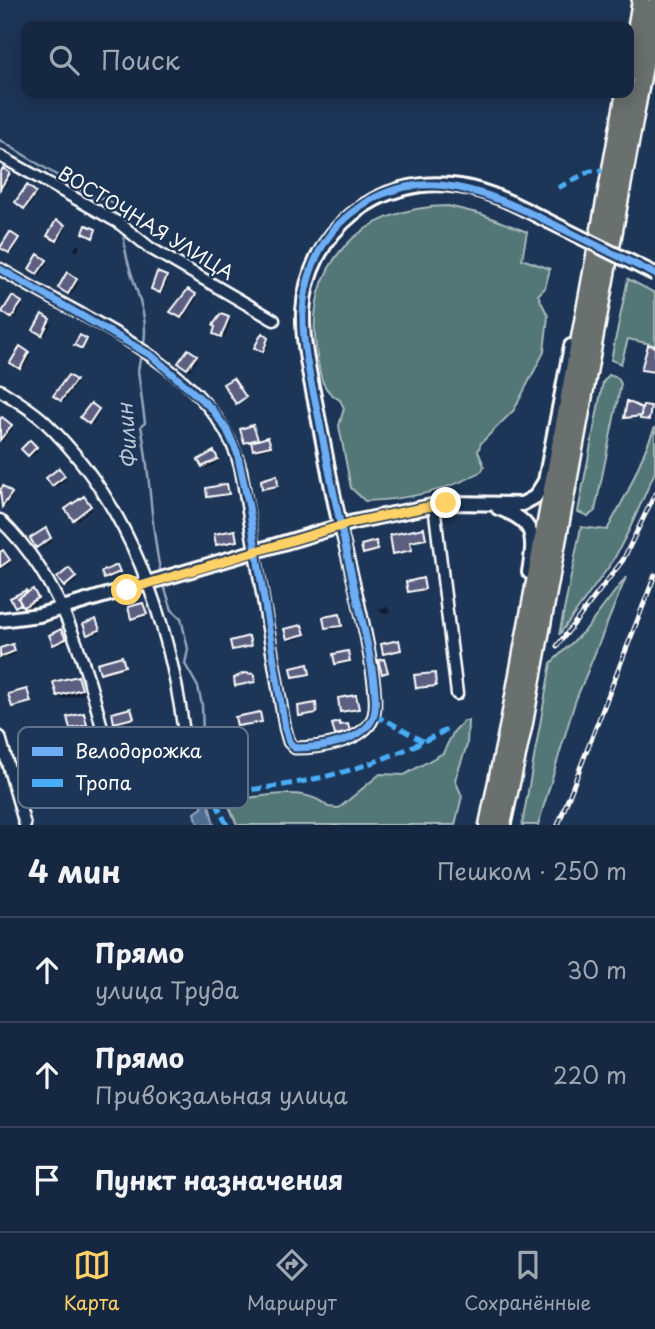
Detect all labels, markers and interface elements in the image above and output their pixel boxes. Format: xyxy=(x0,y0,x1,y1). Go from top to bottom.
search box xyxy=(21,21,634,98)
text: Поиск xyxy=(101,40,180,79)
icon: search xyxy=(45,41,83,79)
street label: ВОСТОЧНАЯ УЛИЦА xyxy=(53,158,240,286)
water label: Филин xyxy=(107,400,145,470)
route end xyxy=(430,487,461,518)
route start xyxy=(111,574,142,605)
legend xyxy=(18,727,248,808)
text: Велодорожка xyxy=(75,736,202,764)
text: Тропа xyxy=(75,768,132,796)
text: 4 мин xyxy=(28,848,121,893)
text: Пешком · 250 m xyxy=(437,853,627,888)
text: Прямо xyxy=(95,933,184,972)
icon: ahead xyxy=(28,951,66,989)
text: 30 m xyxy=(566,952,627,987)
text: улица Труда xyxy=(95,972,239,1007)
text: Прямо xyxy=(95,1038,184,1077)
icon: ahead xyxy=(28,1056,66,1094)
text: 220 m xyxy=(553,1057,627,1092)
text: Привокзальная улица xyxy=(95,1077,348,1112)
text: Пункт назначения xyxy=(95,1160,343,1199)
icon: arrive xyxy=(28,1161,66,1199)
tab: Карта xyxy=(64,1246,120,1316)
tab: Маршрут xyxy=(247,1246,337,1316)
tab: Сохранённые xyxy=(464,1246,591,1316)

